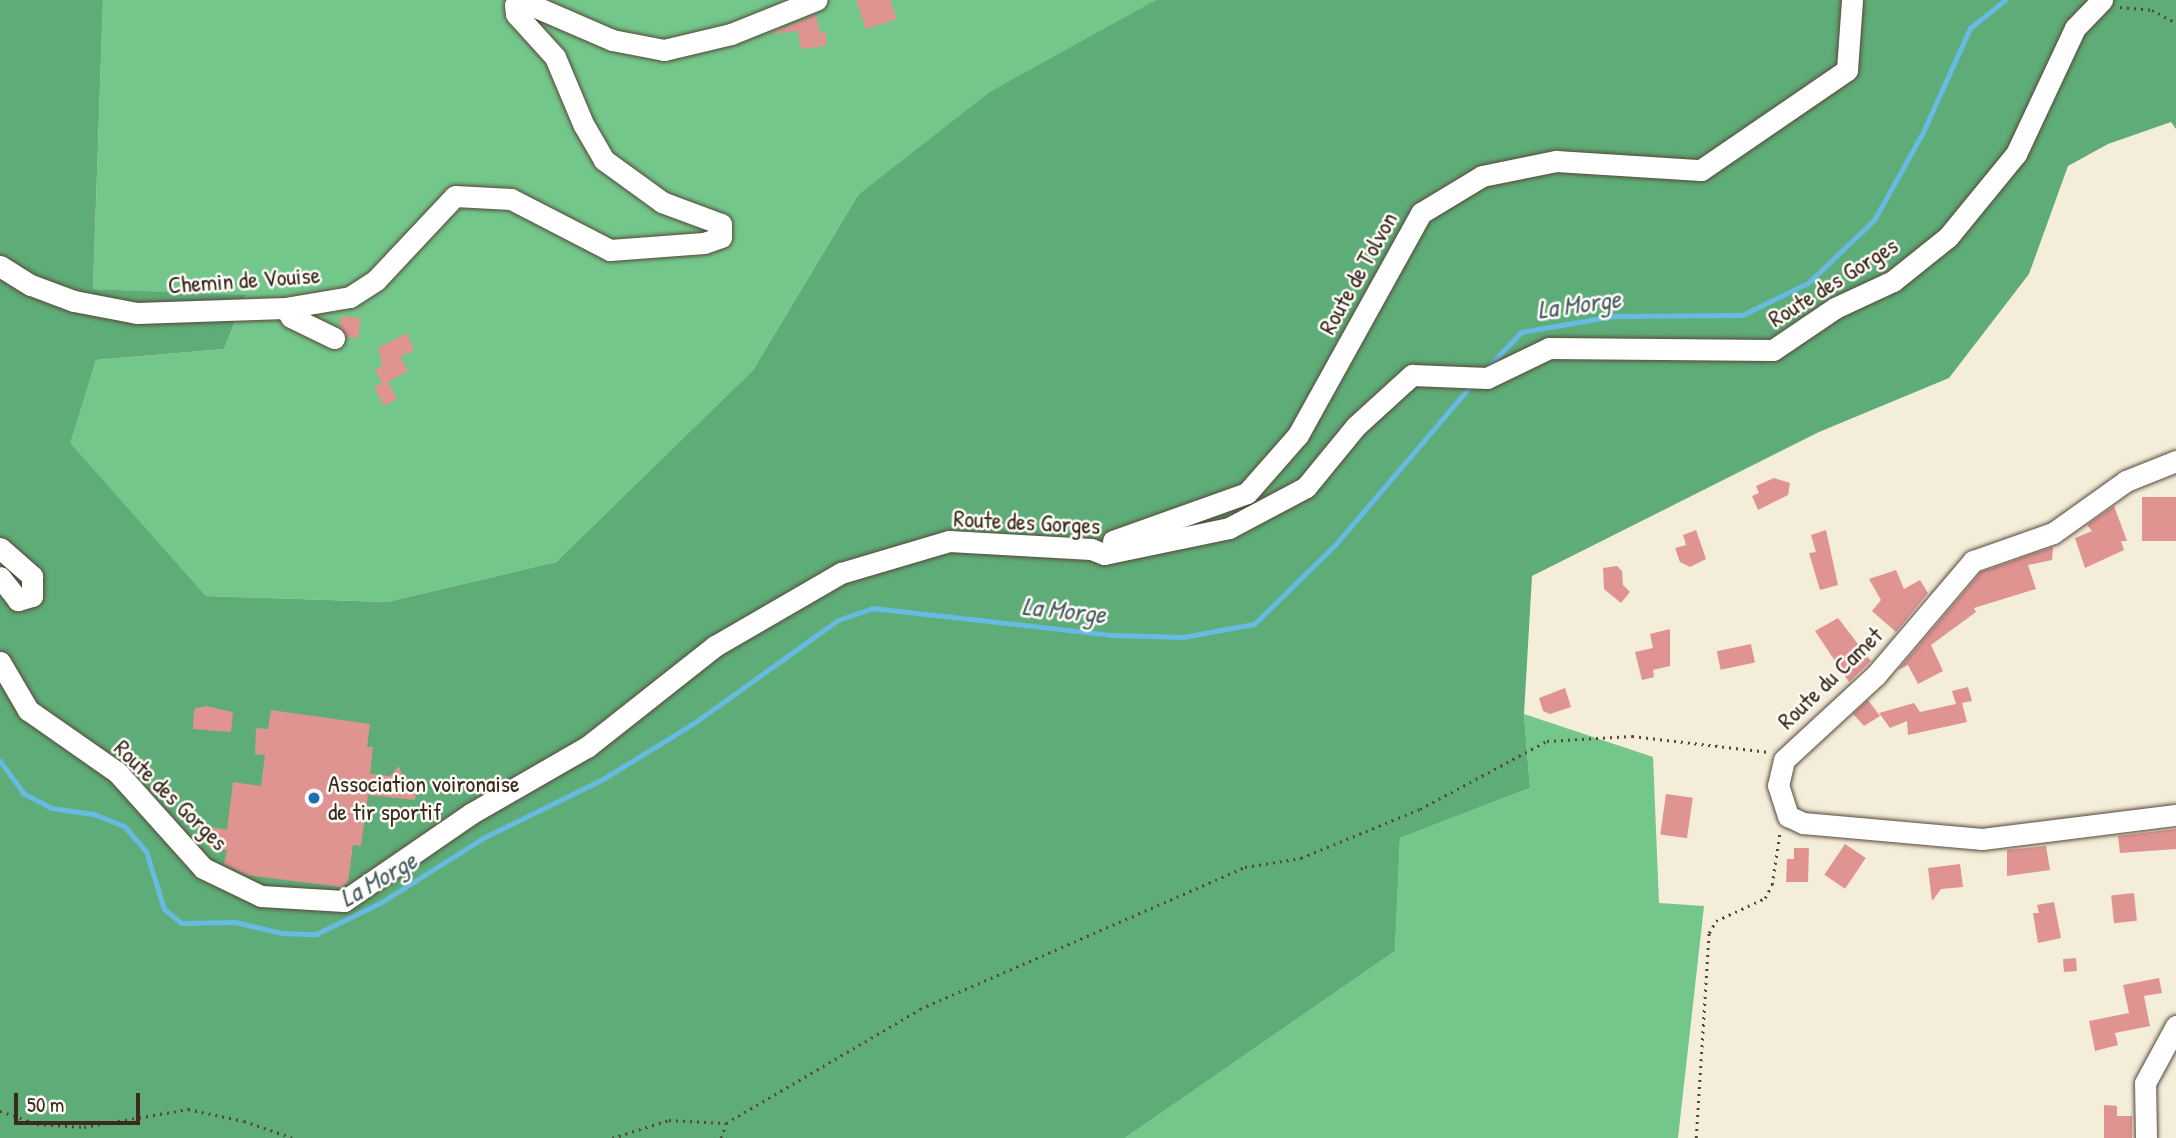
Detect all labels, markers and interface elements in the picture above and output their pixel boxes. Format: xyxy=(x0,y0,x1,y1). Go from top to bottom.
street label: Route de Tolvon xyxy=(1313,207,1403,339)
street label: Route des Gorges xyxy=(1763,231,1903,333)
street label: Chemin de Vouise xyxy=(167,260,321,300)
water label: La Morge xyxy=(1535,283,1623,325)
street label: Route des Gorges xyxy=(953,504,1101,540)
water label: La Morge xyxy=(1021,590,1107,630)
street label: Route du Camet xyxy=(1772,621,1888,735)
street label: Route des Gorges xyxy=(108,734,234,856)
place label: Association voironaise de tir sportif xyxy=(328,770,520,826)
marker: Association voironaise de tir sportif xyxy=(306,790,322,806)
water label: La Morge xyxy=(334,845,422,913)
scale bar xyxy=(18,1078,144,1122)
text: 50 m xyxy=(27,1090,64,1119)

